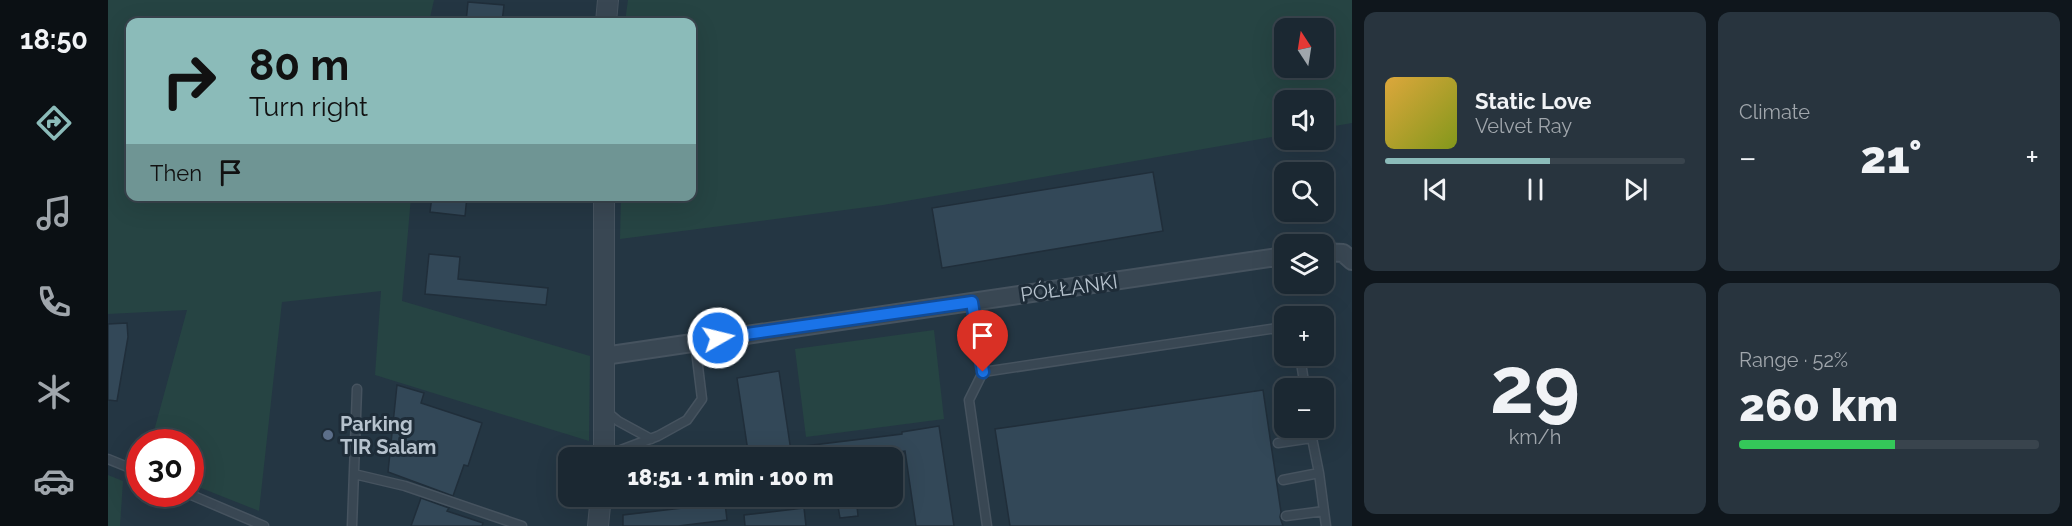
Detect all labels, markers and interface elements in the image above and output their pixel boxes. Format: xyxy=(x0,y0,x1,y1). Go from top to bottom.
north arrow xyxy=(1274,18,1334,78)
map controls xyxy=(1274,18,1334,438)
text: 18:50 xyxy=(20,24,88,55)
text: 80 m xyxy=(249,41,349,90)
icon: right xyxy=(150,42,228,120)
text: Static Love xyxy=(1475,88,1592,114)
button: sound xyxy=(1274,90,1334,150)
text: Turn right xyxy=(249,91,368,122)
text: Climate xyxy=(1739,100,1810,124)
icon: directions xyxy=(33,102,75,144)
text: Velvet Ray xyxy=(1475,114,1572,138)
text: 21° xyxy=(1860,131,1922,184)
text: − xyxy=(1739,138,1757,177)
text: + xyxy=(2025,138,2039,177)
icon: arrive xyxy=(214,156,247,189)
text: Then xyxy=(150,160,202,186)
button: search xyxy=(1274,162,1334,222)
icon: previous xyxy=(1419,173,1452,206)
icon: pause xyxy=(1519,173,1552,206)
icon: next xyxy=(1619,173,1652,206)
icon: music xyxy=(33,192,75,234)
button: layers xyxy=(1274,234,1334,294)
street label: PÓŁŁANKI xyxy=(1019,269,1119,307)
icon: phone xyxy=(33,281,75,323)
position arrow xyxy=(686,306,750,370)
button: + xyxy=(1274,306,1334,366)
pin xyxy=(957,310,1008,372)
icon: arrive xyxy=(966,319,999,352)
text: 29 xyxy=(1490,340,1580,431)
text: Range · 52% xyxy=(1739,348,1848,372)
icon: climate xyxy=(33,371,75,413)
button: − xyxy=(1274,378,1334,438)
text: 260 km xyxy=(1739,379,1898,432)
place label: Parking TIR Salam xyxy=(340,412,436,459)
text: km/h xyxy=(1509,425,1561,449)
marker: Parking TIR Salam xyxy=(321,428,335,442)
speed limit sign: 30 xyxy=(126,429,204,507)
icon: car xyxy=(33,460,75,502)
text: 18:51 · 1 min · 100 m xyxy=(627,464,834,490)

